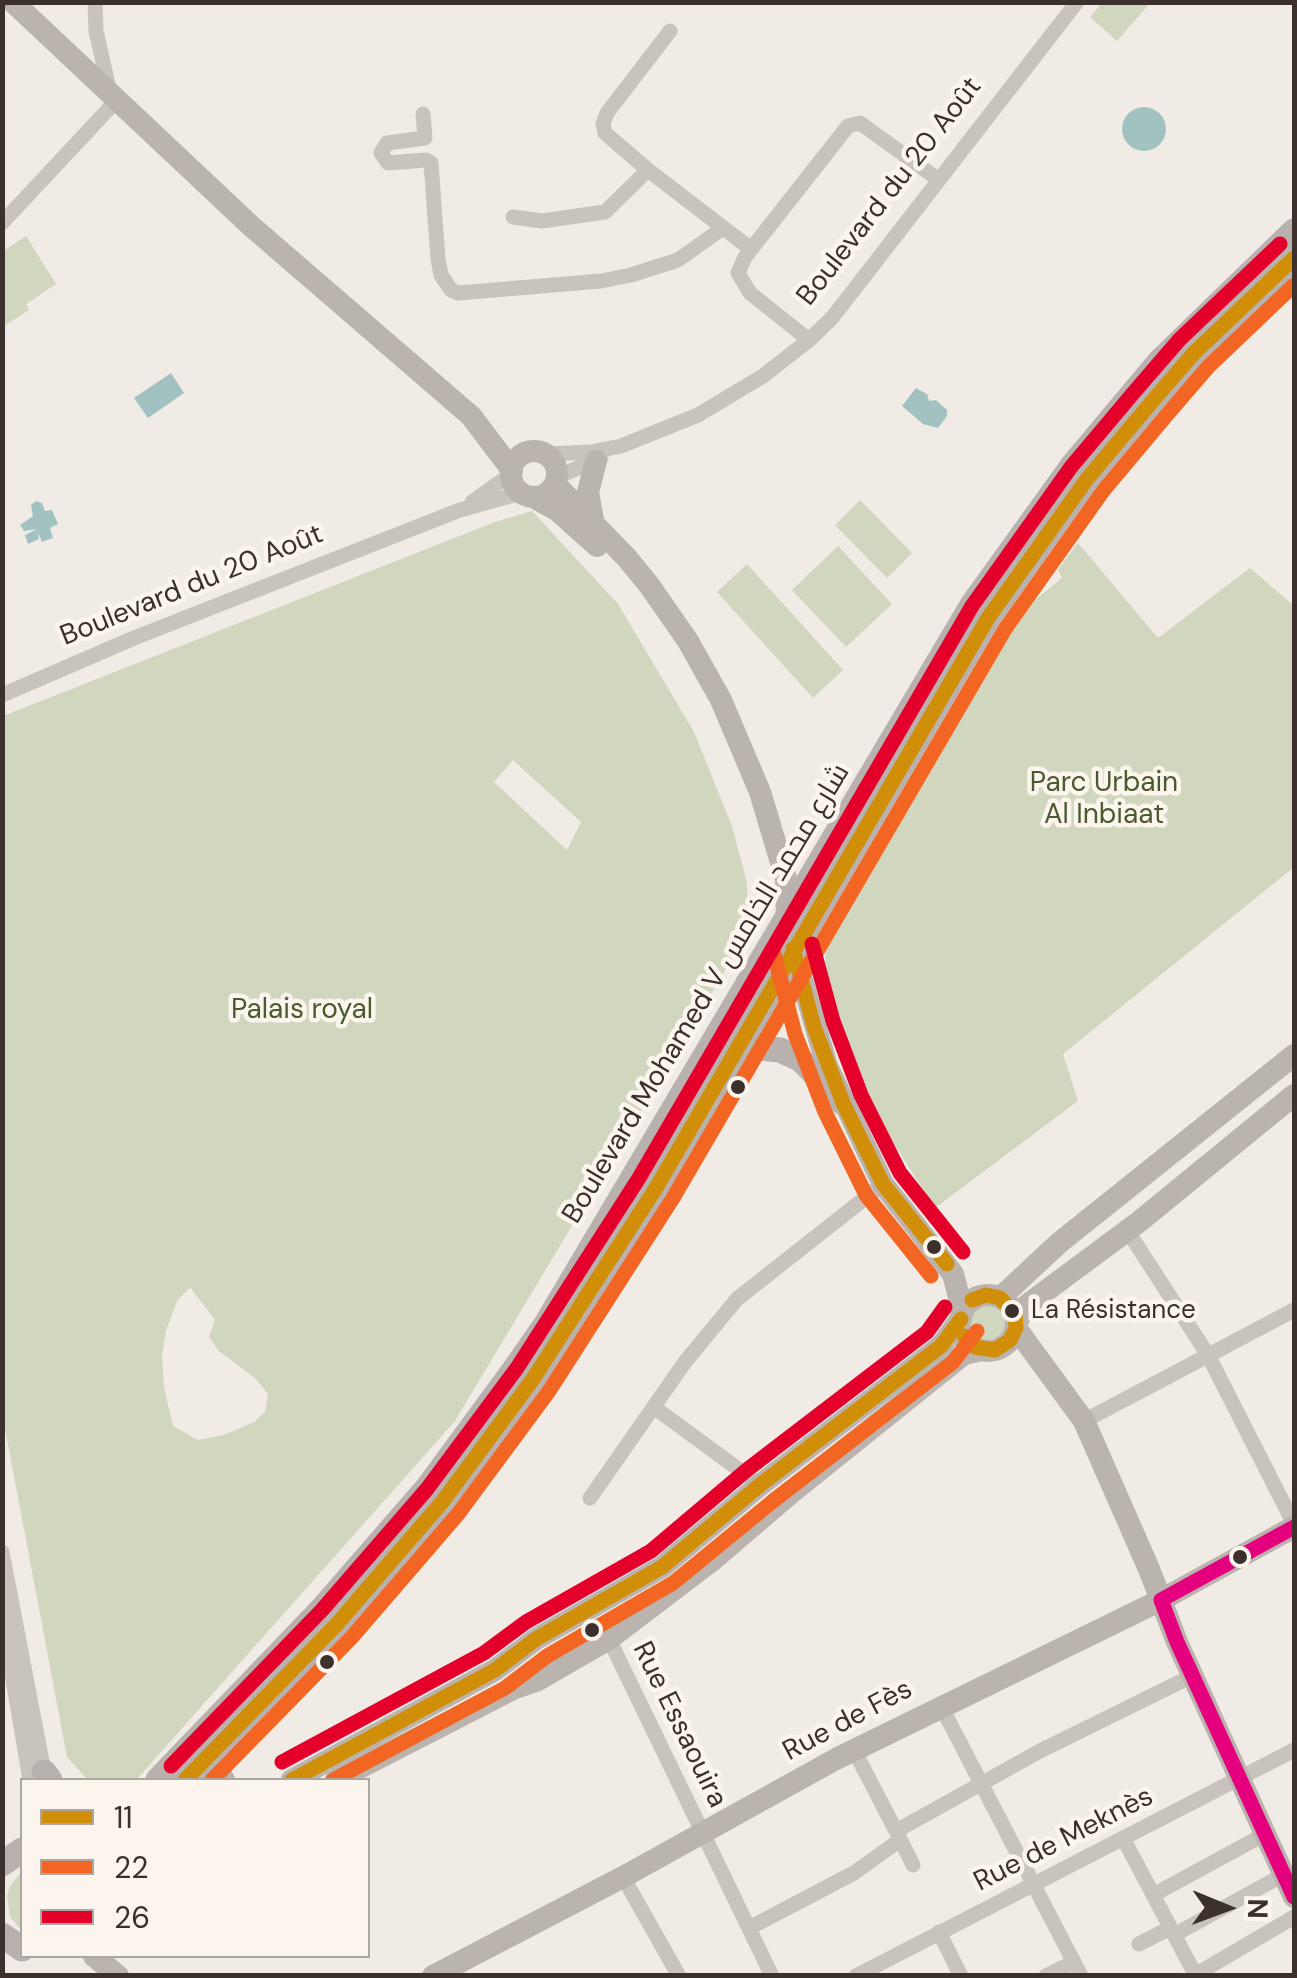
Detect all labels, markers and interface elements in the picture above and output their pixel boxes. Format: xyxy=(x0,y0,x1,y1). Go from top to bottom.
street label: Boulevard du 20 Août xyxy=(791,71,989,313)
street label: Boulevard du 20 Août xyxy=(56,518,328,654)
street label: Boulevard Mohamed V شارع محمد الخامس xyxy=(556,758,858,1230)
park label: Parc Urbain Al Inbiaat xyxy=(1030,767,1178,833)
park label: Palais royal xyxy=(231,994,373,1028)
unlabelled marker xyxy=(728,1077,748,1097)
unlabelled marker xyxy=(924,1237,944,1257)
place label: La Résistance xyxy=(1031,1295,1196,1327)
marker: La Résistance xyxy=(1002,1301,1022,1321)
unlabelled marker xyxy=(1230,1547,1250,1567)
unlabelled marker xyxy=(582,1620,602,1640)
street label: Rue Essaouira xyxy=(624,1637,734,1813)
unlabelled marker xyxy=(317,1652,337,1672)
street label: Rue de Fès xyxy=(778,1673,918,1769)
legend xyxy=(20,1778,370,1958)
street label: Rue de Meknès xyxy=(969,1780,1159,1900)
text: 11 xyxy=(114,1798,133,1837)
text: 22 xyxy=(114,1848,149,1887)
north arrow xyxy=(1177,1858,1277,1958)
text: 26 xyxy=(114,1898,150,1937)
text: N xyxy=(1239,1898,1276,1919)

